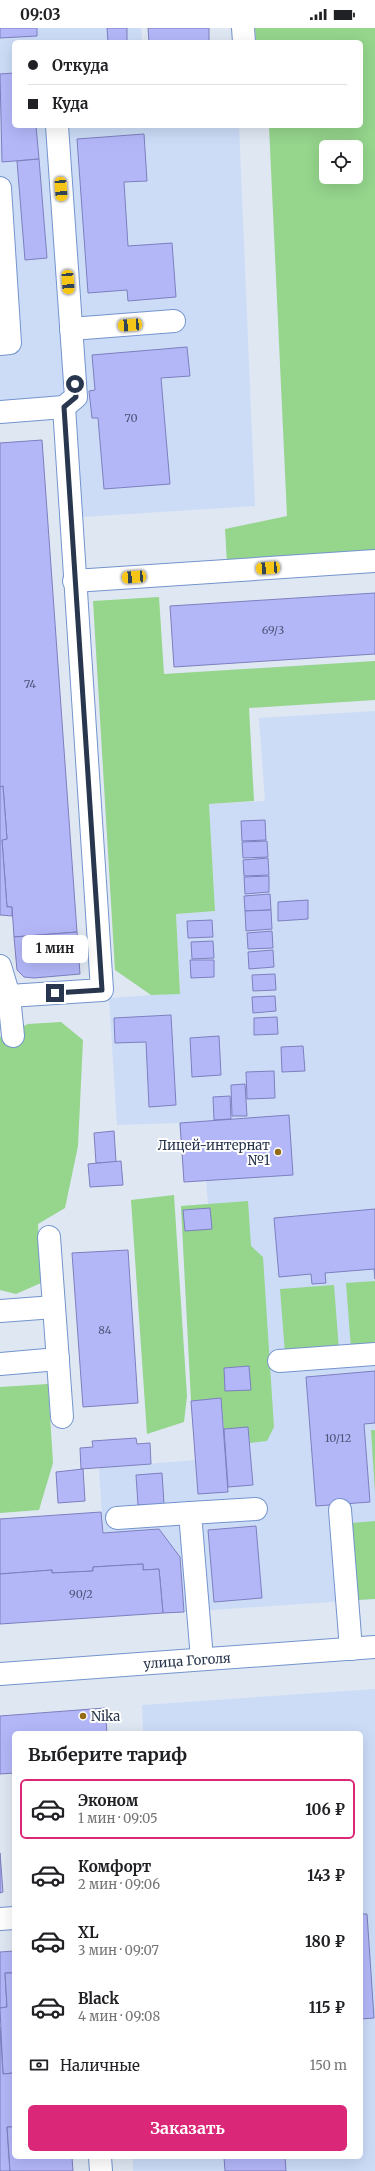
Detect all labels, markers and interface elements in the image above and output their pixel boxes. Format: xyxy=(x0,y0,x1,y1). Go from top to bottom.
text: 09:03 xyxy=(20,5,61,24)
text: Откуда xyxy=(52,56,109,75)
text: Куда xyxy=(52,94,88,113)
map controls xyxy=(319,140,363,184)
button: locate xyxy=(319,140,363,184)
car xyxy=(54,177,68,201)
car xyxy=(61,270,75,294)
car xyxy=(118,318,142,332)
route start xyxy=(66,375,84,393)
house number: 70 xyxy=(124,411,138,425)
car xyxy=(256,561,280,575)
car xyxy=(122,570,146,584)
house number: 69/3 xyxy=(262,623,284,637)
house number: 74 xyxy=(24,677,36,691)
callout: 1 мин xyxy=(22,935,88,963)
text: 1 мин xyxy=(36,940,74,957)
route end xyxy=(46,984,64,1002)
place label: Лицей-интернат №1 xyxy=(158,1137,270,1169)
marker: Лицей-интернат №1 xyxy=(273,1147,283,1157)
house number: 84 xyxy=(98,1323,112,1337)
house number: 10/12 xyxy=(325,1431,351,1445)
house number: 90/2 xyxy=(69,1587,93,1601)
street label: улица Гоголя xyxy=(143,1649,232,1673)
place label: Nika xyxy=(91,1708,120,1725)
marker: Nika xyxy=(78,1711,88,1721)
text: Выберите тариф xyxy=(28,1743,187,1766)
icon: car xyxy=(30,1791,66,1827)
text: Эконом xyxy=(78,1791,138,1810)
text: 106 ₽ xyxy=(305,1800,345,1819)
text: 1 мин · 09:05 xyxy=(78,1810,158,1827)
icon: car xyxy=(30,1857,66,1893)
text: Комфорт xyxy=(78,1857,151,1876)
text: 143 ₽ xyxy=(307,1866,345,1885)
text: 2 мин · 09:06 xyxy=(78,1876,160,1893)
icon: car xyxy=(30,1923,66,1959)
text: XL xyxy=(78,1923,99,1942)
text: 180 ₽ xyxy=(305,1932,345,1951)
text: 3 мин · 09:07 xyxy=(78,1942,159,1959)
icon: car xyxy=(30,1989,66,2025)
text: Black xyxy=(78,1989,119,2008)
text: 115 ₽ xyxy=(309,1998,345,2017)
text: 4 мин · 09:08 xyxy=(78,2008,160,2025)
icon: cash xyxy=(28,2054,50,2076)
text: Наличные xyxy=(60,2056,140,2075)
text: 150 m xyxy=(310,2057,347,2074)
button: Заказать xyxy=(28,2105,347,2151)

